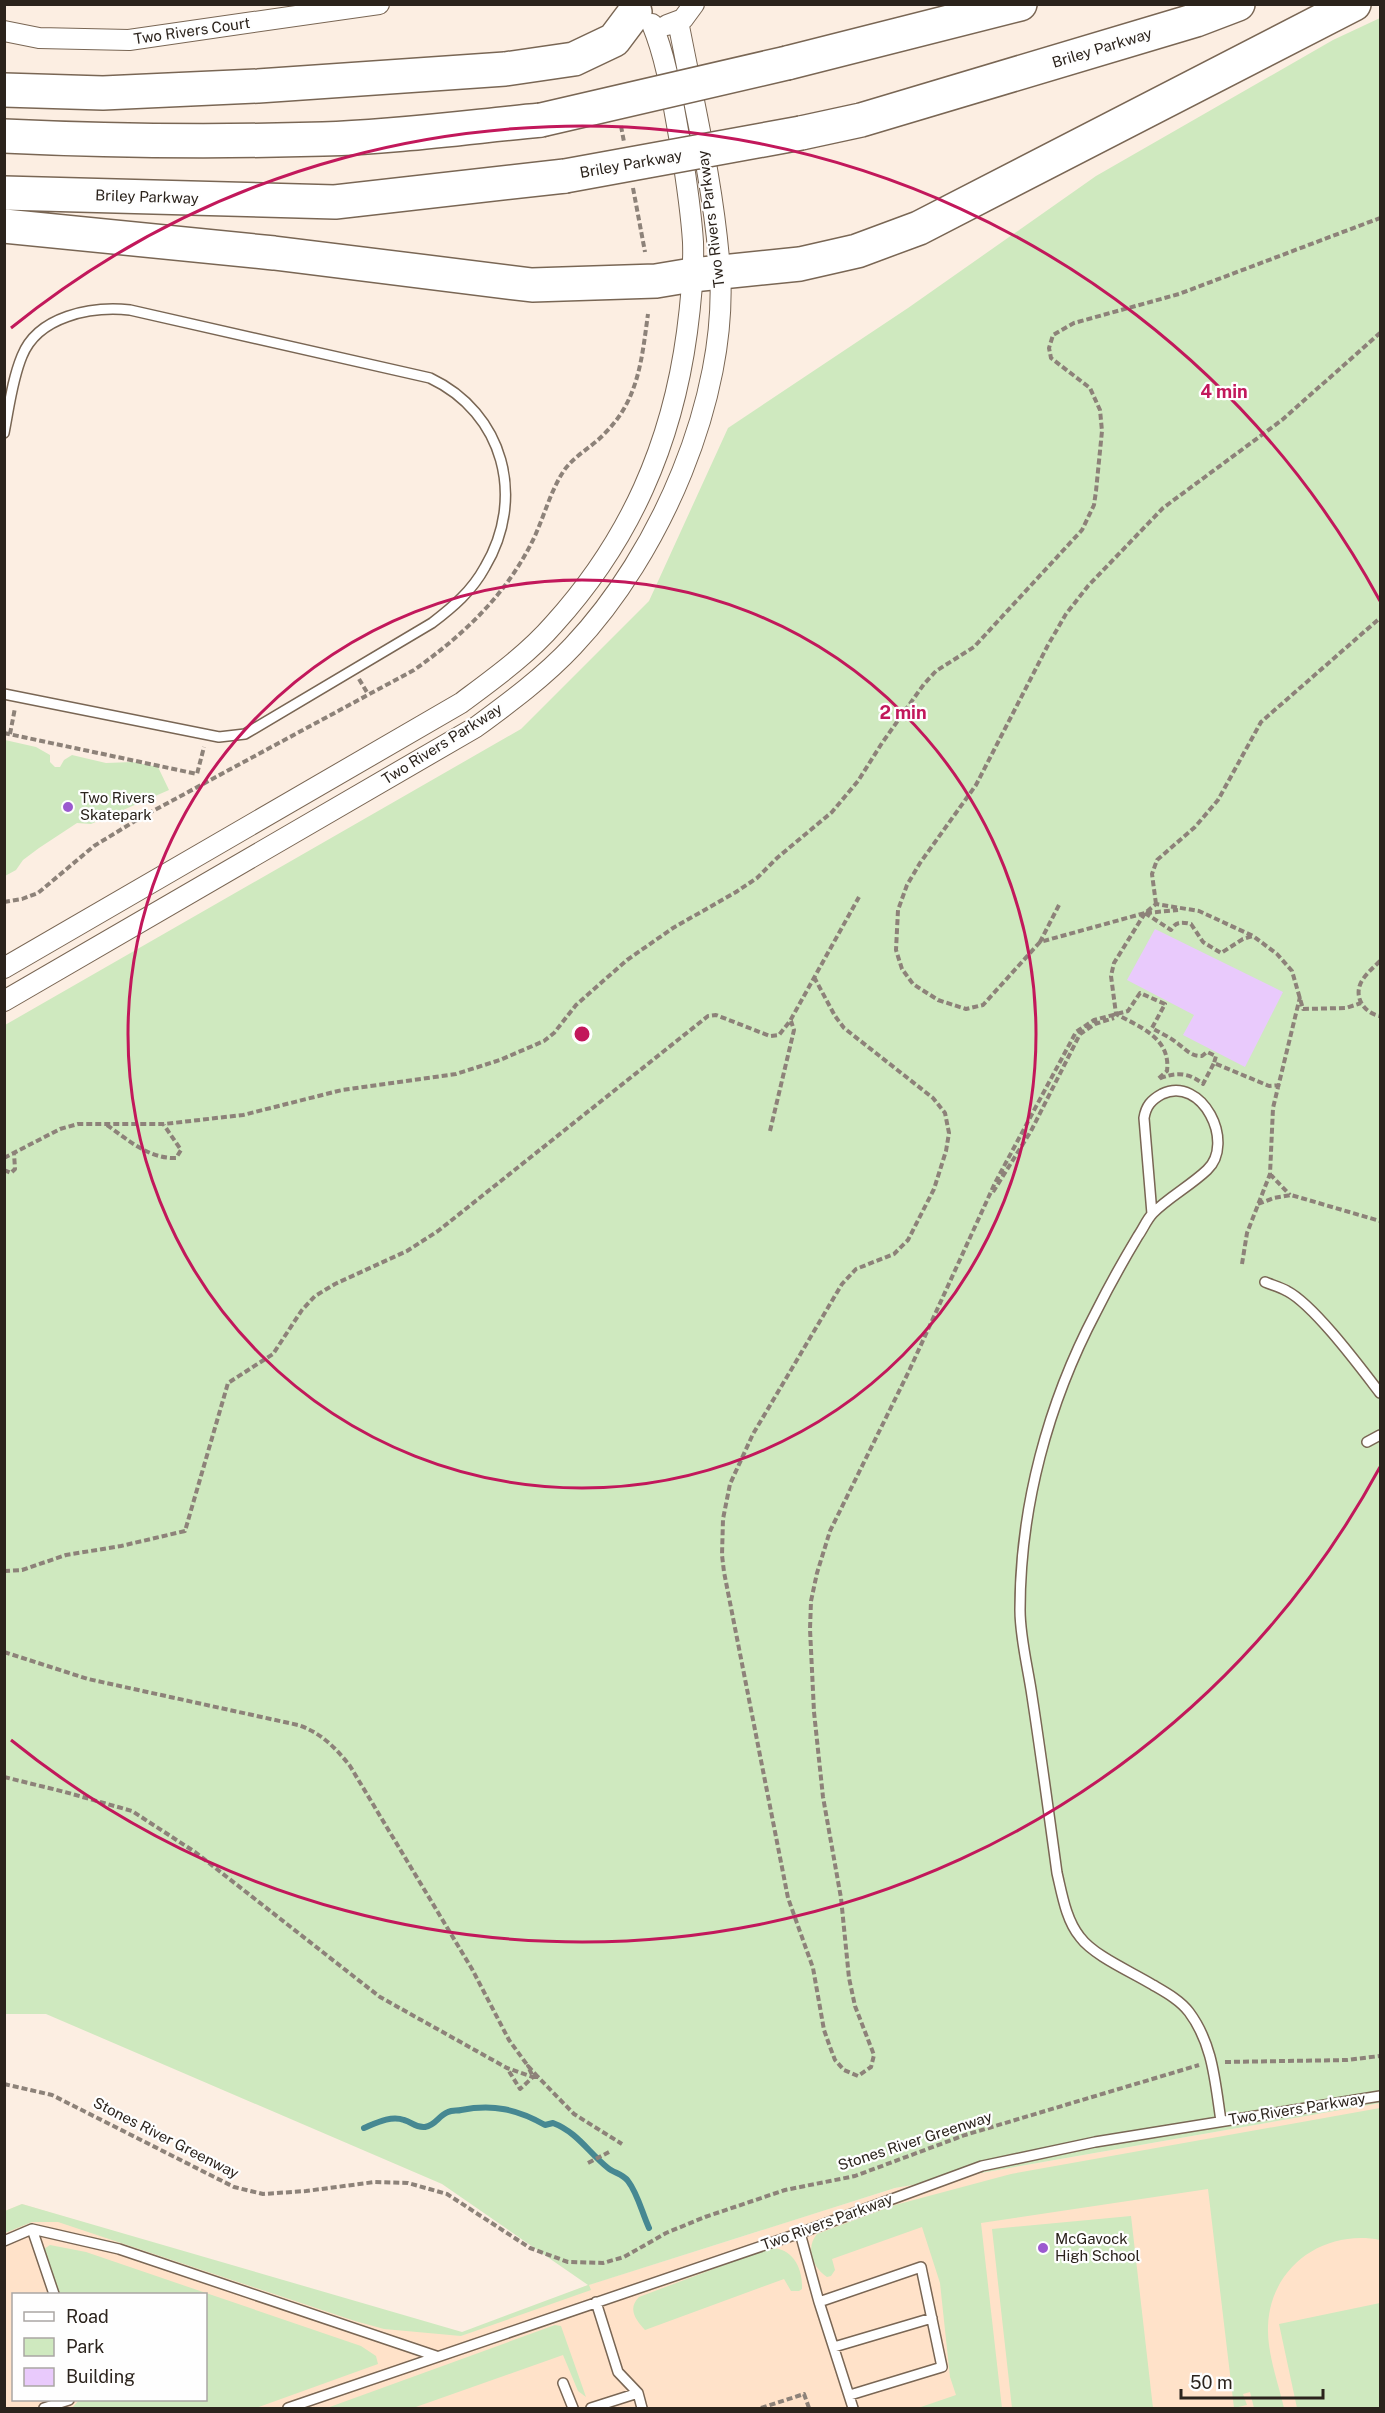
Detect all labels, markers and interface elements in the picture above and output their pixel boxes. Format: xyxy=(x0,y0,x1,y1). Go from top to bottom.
street label: Two Rivers Court xyxy=(133,14,251,47)
street label: Briley Parkway xyxy=(1050,24,1154,71)
street label: Briley Parkway xyxy=(578,146,683,181)
street label: Two Rivers Parkway xyxy=(694,149,727,289)
street label: Briley Parkway xyxy=(95,186,199,207)
text: 4 min xyxy=(1200,381,1248,402)
street label: Two Rivers Parkway xyxy=(379,700,505,787)
text: 2 min xyxy=(879,702,927,723)
place label: Two Rivers Skatepark xyxy=(80,789,155,823)
marker: Two Rivers Skatepark xyxy=(61,800,75,814)
centre of rings xyxy=(572,1024,592,1044)
street label: Two Rivers Parkway xyxy=(1227,2089,1367,2128)
street label: Stones River Greenway xyxy=(91,2093,242,2182)
street label: Stones River Greenway xyxy=(836,2108,994,2173)
street label: Two Rivers Parkway xyxy=(759,2190,895,2253)
place label: McGavock High School xyxy=(1055,2230,1140,2264)
marker: McGavock High School xyxy=(1036,2241,1050,2255)
legend xyxy=(12,2293,207,2401)
text: Road xyxy=(66,2306,109,2327)
text: Park xyxy=(66,2336,104,2357)
scale bar xyxy=(1181,2362,1324,2400)
text: Building xyxy=(66,2366,135,2387)
text: 50 m xyxy=(1190,2372,1233,2393)

